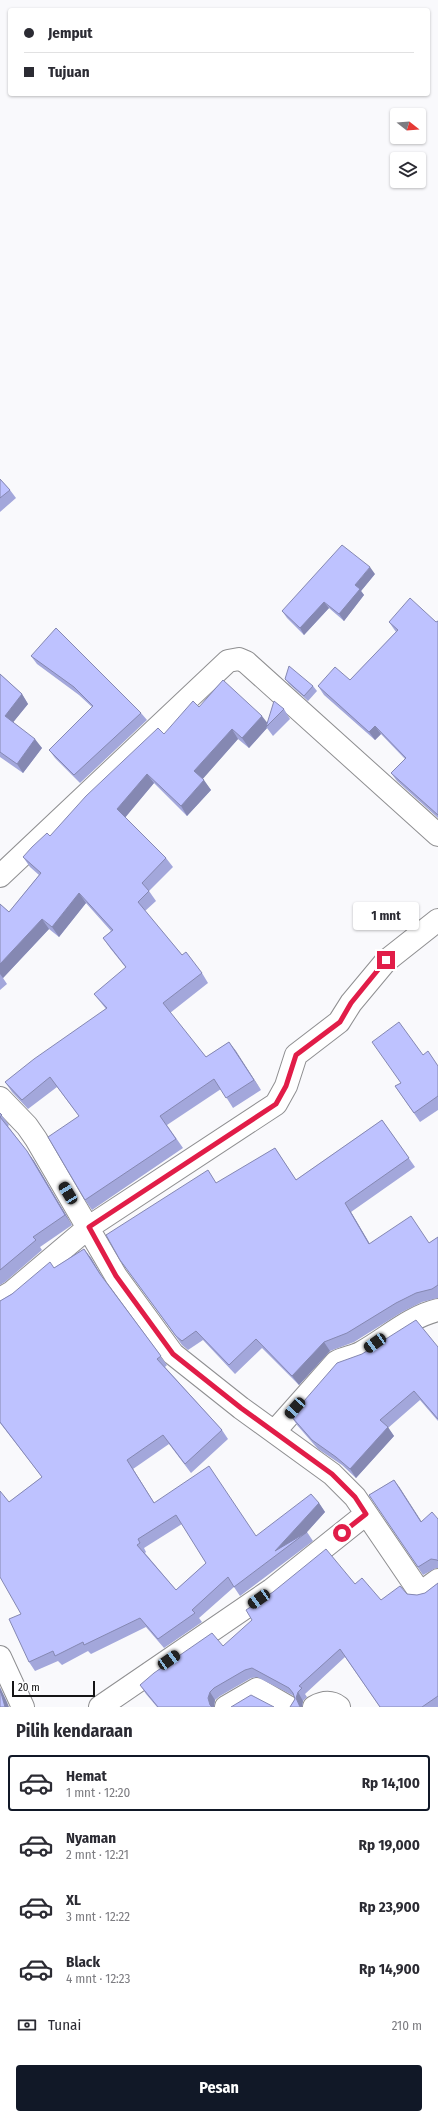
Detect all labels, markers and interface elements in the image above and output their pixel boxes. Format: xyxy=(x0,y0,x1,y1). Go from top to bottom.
text: Jemput xyxy=(48,24,93,42)
text: Tujuan xyxy=(48,63,90,81)
north arrow xyxy=(390,108,426,144)
map controls xyxy=(390,108,426,188)
button: layers xyxy=(390,152,426,188)
callout: 1 mnt xyxy=(353,902,419,930)
text: 1 mnt xyxy=(371,908,401,923)
route end xyxy=(377,951,395,969)
car xyxy=(57,1180,79,1206)
car xyxy=(362,1331,388,1355)
car xyxy=(283,1395,307,1421)
route start xyxy=(333,1524,351,1542)
car xyxy=(246,1587,272,1611)
car xyxy=(156,1648,182,1672)
scale bar xyxy=(12,1679,95,1698)
text: 20 m xyxy=(18,1681,40,1694)
text: Pilih kendaraan xyxy=(16,1720,133,1742)
icon: car xyxy=(18,1765,54,1801)
text: Hemat xyxy=(66,1767,107,1785)
text: Rp 14,100 xyxy=(362,1774,420,1792)
text: 1 mnt · 12:20 xyxy=(66,1785,130,1800)
icon: car xyxy=(18,1827,54,1863)
text: Nyaman xyxy=(66,1829,116,1847)
text: Rp 19,000 xyxy=(358,1836,420,1854)
text: 2 mnt · 12:21 xyxy=(66,1847,129,1862)
icon: car xyxy=(18,1889,54,1925)
text: XL xyxy=(66,1891,81,1909)
text: Rp 23,900 xyxy=(359,1898,420,1916)
text: 3 mnt · 12:22 xyxy=(66,1909,130,1924)
icon: car xyxy=(18,1951,54,1987)
text: Black xyxy=(66,1953,100,1971)
text: Rp 14,900 xyxy=(359,1960,420,1978)
text: 4 mnt · 12:23 xyxy=(66,1971,130,1986)
icon: cash xyxy=(16,2014,38,2036)
text: Tunai xyxy=(48,2016,81,2034)
text: 210 m xyxy=(392,2018,422,2033)
button: Pesan xyxy=(16,2065,422,2111)

